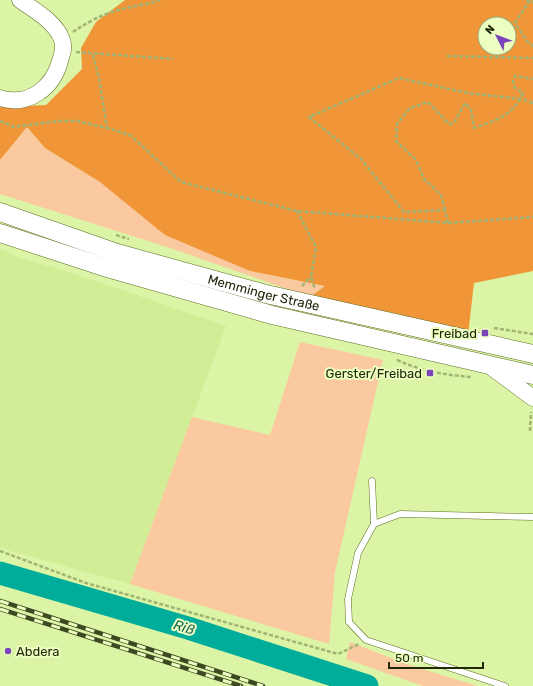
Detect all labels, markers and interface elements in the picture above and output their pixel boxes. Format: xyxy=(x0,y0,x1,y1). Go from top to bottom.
north arrow xyxy=(477,16,517,56)
text: N xyxy=(482,22,497,37)
street label: Memminger Straße xyxy=(206,271,321,314)
place label: Freibad xyxy=(432,326,477,341)
marker: Freibad xyxy=(480,328,490,338)
place label: Gerster/Freibad xyxy=(326,366,422,381)
marker: Gerster/Freibad xyxy=(425,368,435,378)
water label: Riß xyxy=(171,616,197,639)
place label: Abdera xyxy=(16,644,59,659)
scale bar xyxy=(389,644,483,670)
marker: Abdera xyxy=(3,646,13,656)
text: 50 m xyxy=(395,651,423,665)

